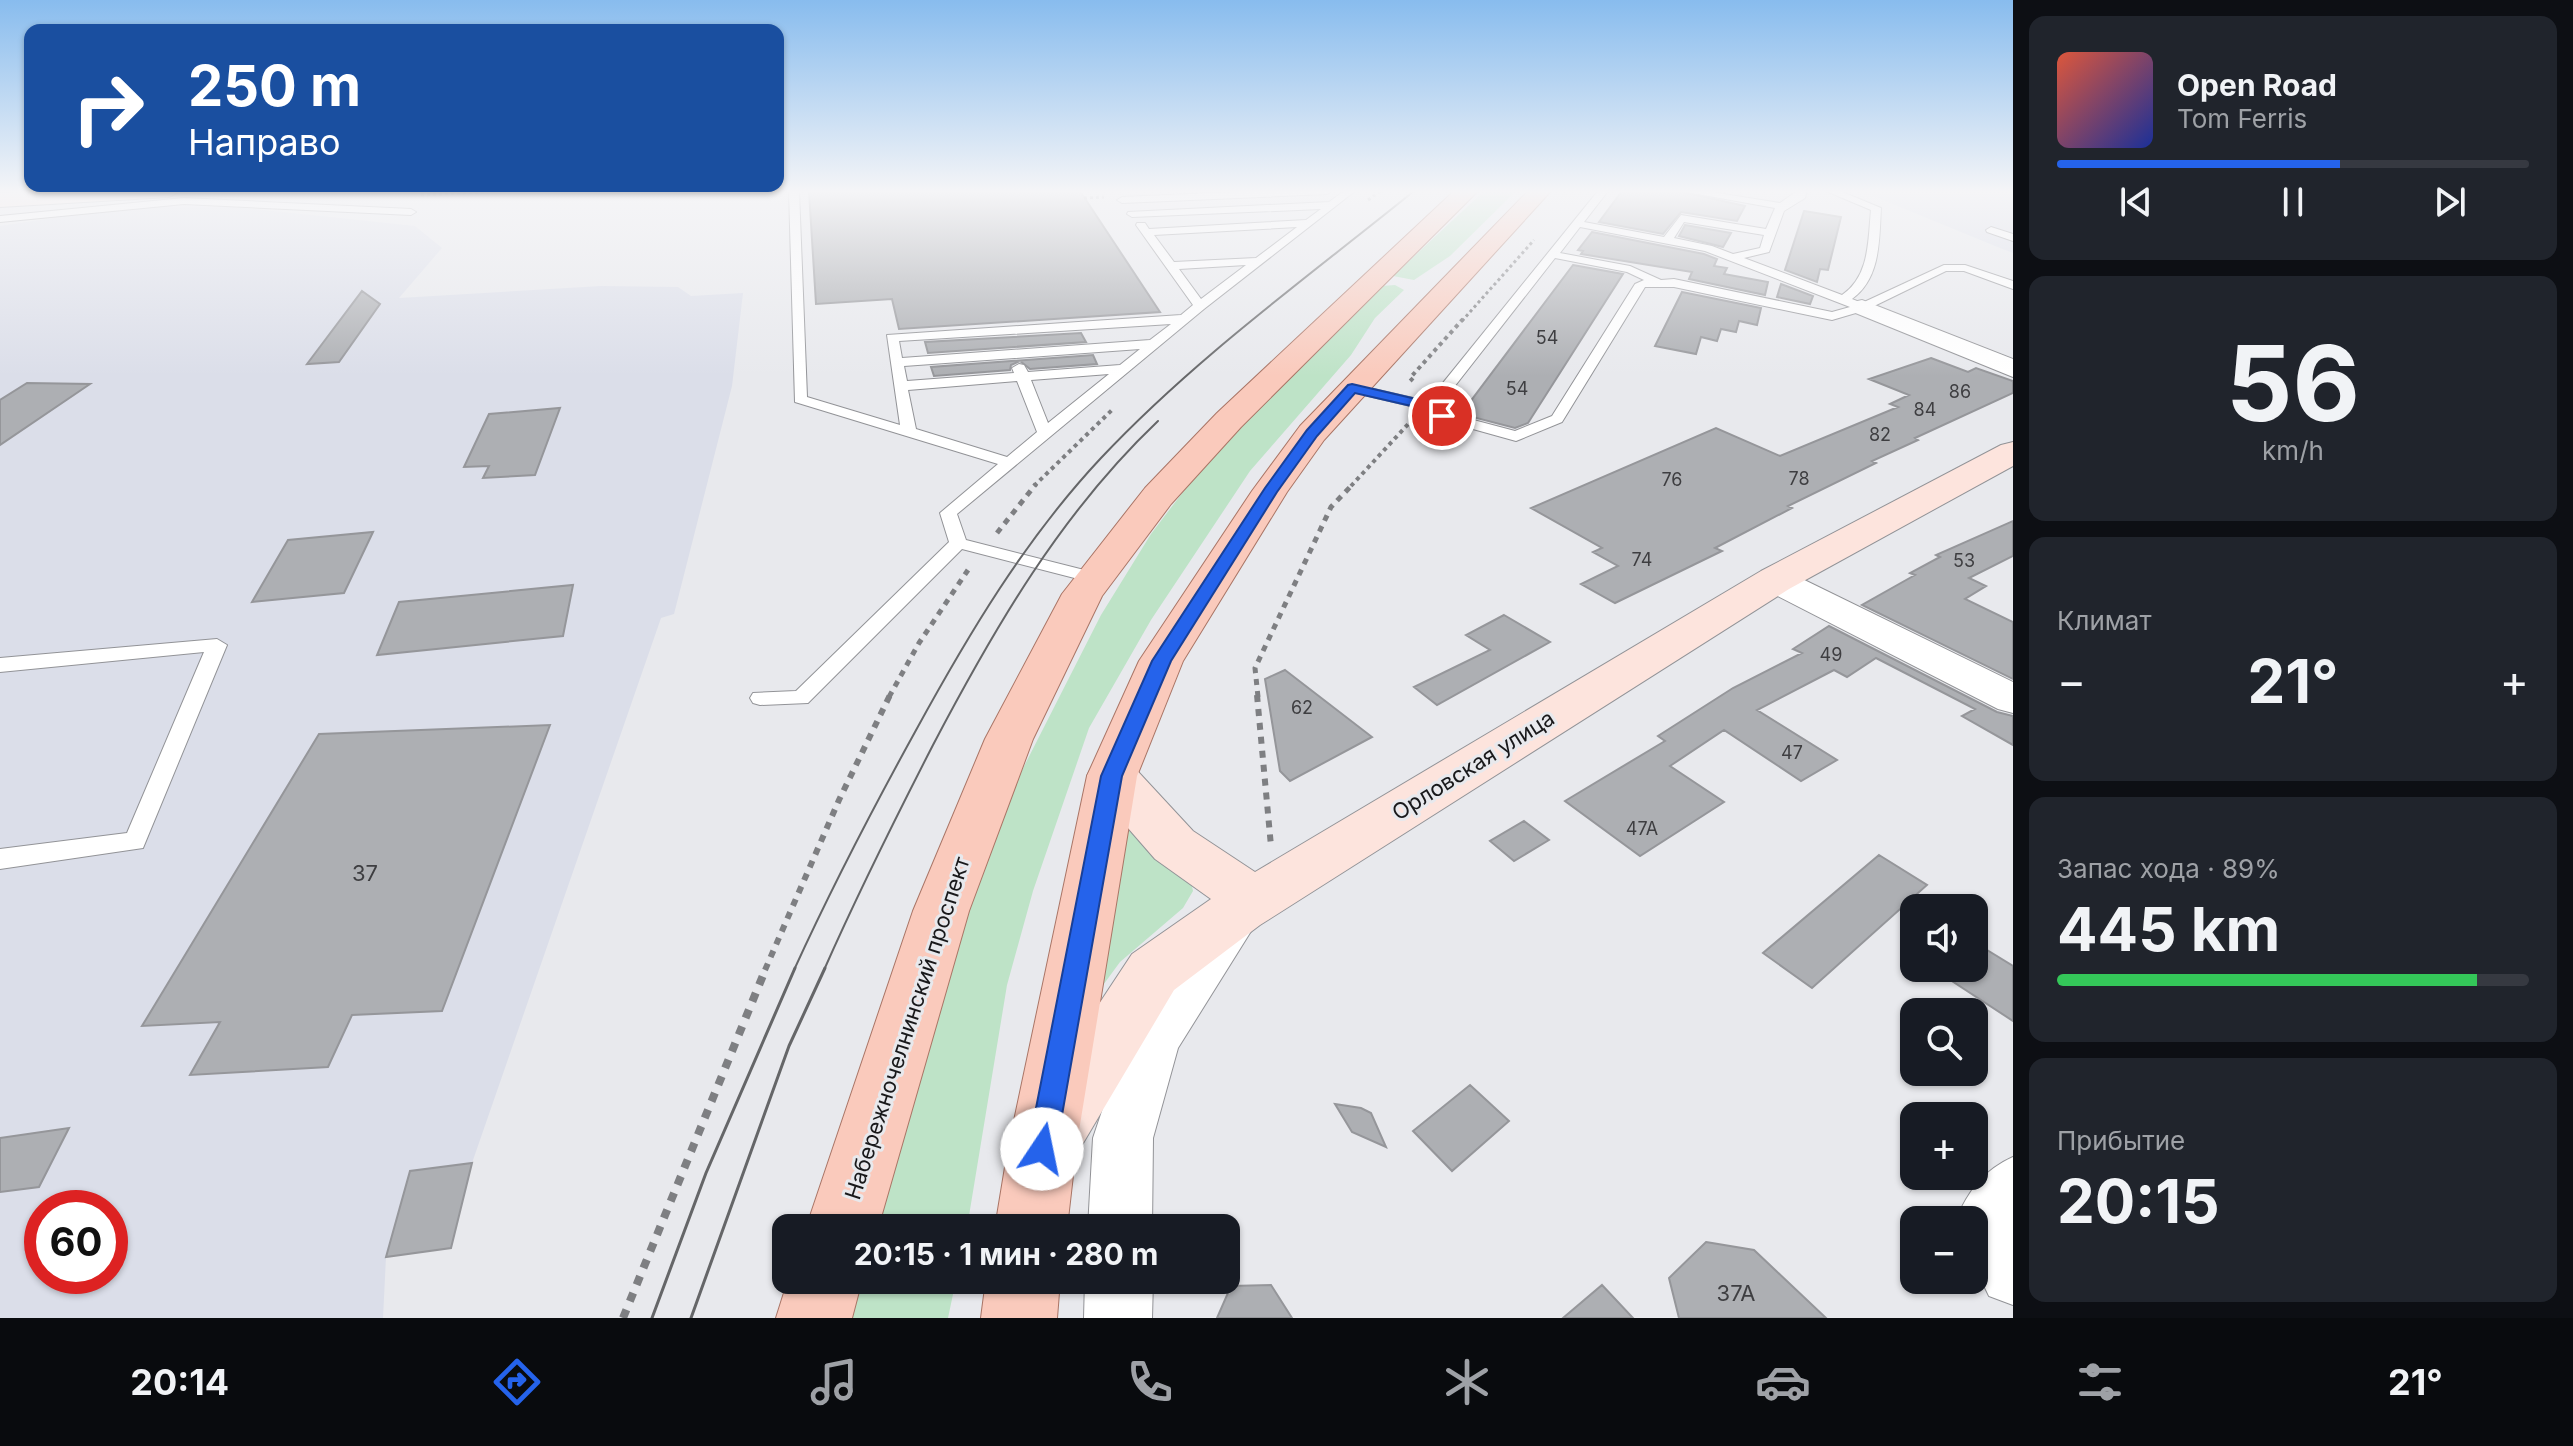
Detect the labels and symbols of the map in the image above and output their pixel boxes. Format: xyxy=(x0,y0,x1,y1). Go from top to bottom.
house number: 54 xyxy=(1536,327,1558,348)
house number: 54 xyxy=(1506,378,1528,399)
house number: 86 xyxy=(1949,381,1971,402)
pin xyxy=(1408,382,1476,450)
house number: 84 xyxy=(1914,399,1936,420)
house number: 82 xyxy=(1869,424,1891,445)
house number: 78 xyxy=(1788,468,1810,489)
house number: 76 xyxy=(1661,469,1683,490)
house number: 74 xyxy=(1632,549,1652,570)
house number: 53 xyxy=(1953,550,1975,571)
house number: 49 xyxy=(1820,644,1842,665)
house number: 62 xyxy=(1291,697,1313,718)
street label: Орловская улица xyxy=(1387,705,1559,825)
house number: 47 xyxy=(1781,742,1803,763)
house number: 47А xyxy=(1626,818,1658,839)
street label: Набережночелнинский проспект xyxy=(839,853,975,1203)
house number: 37 xyxy=(352,860,378,886)
position arrow xyxy=(1000,1107,1084,1191)
speed limit sign: 60 xyxy=(24,1190,128,1294)
house number: 37А xyxy=(1717,1280,1755,1306)

